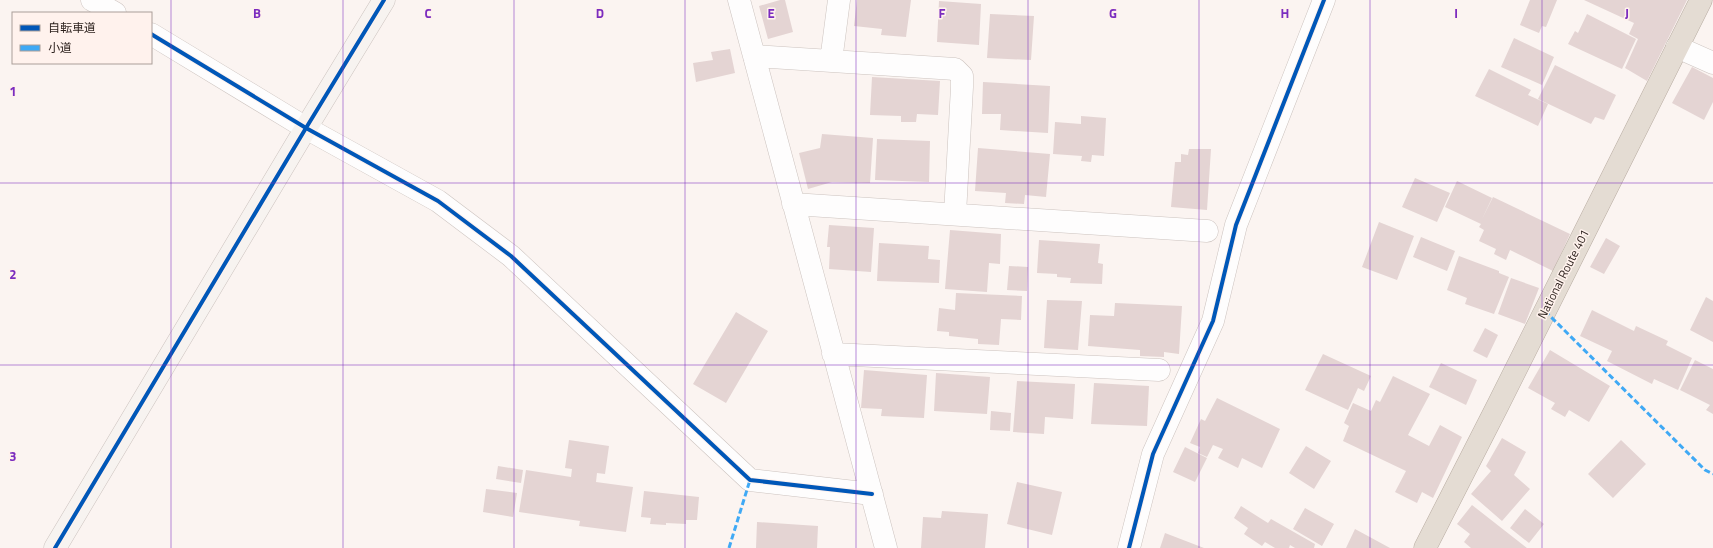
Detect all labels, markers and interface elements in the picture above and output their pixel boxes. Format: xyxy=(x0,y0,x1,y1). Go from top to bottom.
text: B xyxy=(253,3,261,23)
text: C xyxy=(424,3,432,23)
text: D xyxy=(596,3,604,23)
text: E xyxy=(767,3,775,23)
text: F xyxy=(939,3,946,23)
text: G xyxy=(1109,3,1117,23)
text: H xyxy=(1281,3,1289,23)
text: I xyxy=(1454,3,1458,23)
text: J xyxy=(1625,3,1629,23)
legend xyxy=(12,12,152,64)
text: 自転車道 xyxy=(48,18,96,37)
text: 小道 xyxy=(48,38,72,57)
text: 1 xyxy=(9,81,17,101)
street label: National Route 401 xyxy=(1532,226,1594,322)
text: 2 xyxy=(9,264,17,284)
text: 3 xyxy=(9,446,17,466)

